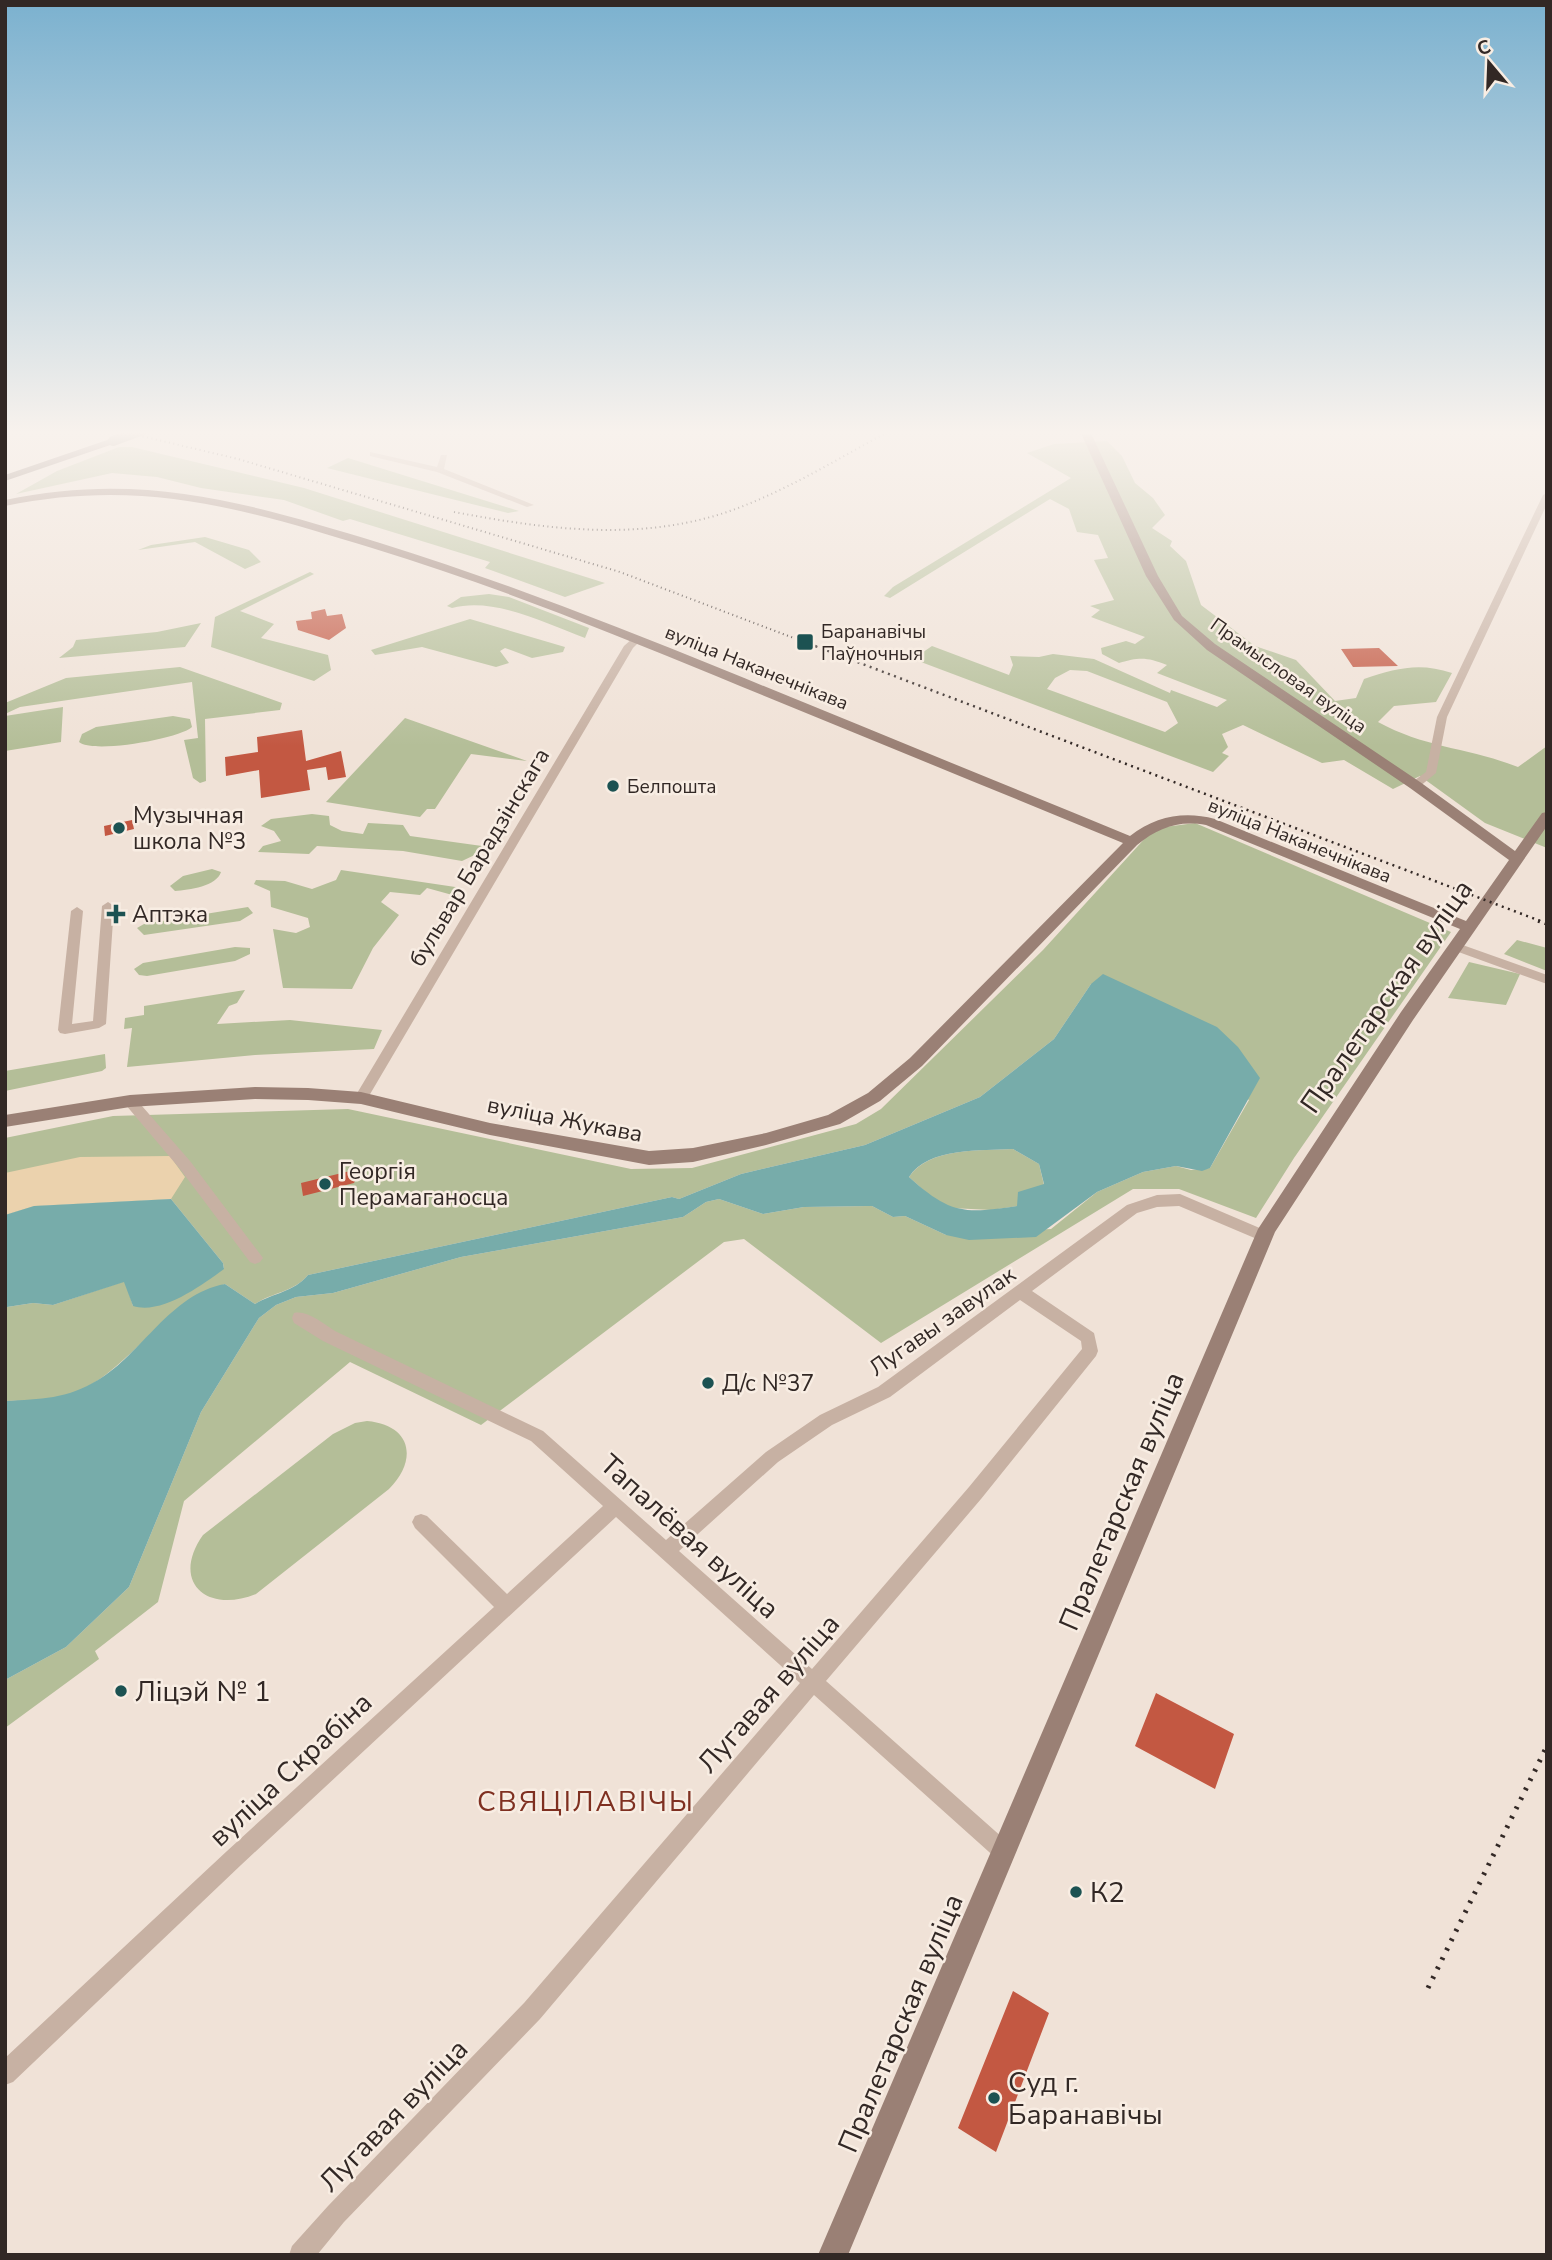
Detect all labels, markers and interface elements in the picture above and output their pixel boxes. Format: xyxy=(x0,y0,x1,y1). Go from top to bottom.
north arrow xyxy=(1454,28,1524,98)
text: С xyxy=(1473,33,1494,62)
street label: Прамысловая вуліца xyxy=(1205,612,1372,740)
street label: вуліца Наканечнікава xyxy=(661,619,852,717)
place label: Баранавічы Паўночныя xyxy=(821,619,926,667)
marker: Баранавічы Паўночныя xyxy=(795,632,815,652)
street label: бульвар Барадзінскага xyxy=(402,742,557,972)
place label: Белпошта xyxy=(627,774,716,800)
marker: Белпошта xyxy=(605,778,621,794)
street label: вуліца Наканечнікава xyxy=(1204,792,1395,890)
place label: Музычная школа №3 xyxy=(133,800,246,857)
marker: Музычная школа №3 xyxy=(111,820,127,836)
street label: Пралетарская вуліца xyxy=(1292,872,1482,1121)
place label: Аптэка xyxy=(132,899,208,930)
marker: Аптэка xyxy=(106,904,126,924)
street label: вуліца Жукава xyxy=(484,1089,645,1150)
place label: Георгія Перамаганосца xyxy=(339,1156,508,1213)
marker: Георгія Перамаганосца xyxy=(317,1176,333,1192)
street label: Лугавы завулак xyxy=(863,1259,1022,1384)
street label: Пралетарская вуліца xyxy=(1050,1366,1194,1637)
place label: Д/с №37 xyxy=(722,1368,814,1399)
marker: Д/с №37 xyxy=(700,1375,716,1391)
street label: Тапалёвая вуліца xyxy=(592,1446,787,1627)
street label: Лугавая вуліца xyxy=(689,1606,848,1781)
place label: Ліцэй № 1 xyxy=(135,1673,271,1711)
marker: Ліцэй № 1 xyxy=(113,1683,129,1699)
street label: вуліца Скрабіна xyxy=(201,1684,381,1855)
district label: СВЯЦІЛАВІЧЫ xyxy=(477,1783,695,1821)
place label: К2 xyxy=(1090,1874,1125,1912)
marker: К2 xyxy=(1068,1884,1084,1900)
street label: Пралетарская вуліца xyxy=(829,1888,973,2159)
street label: Лугавая вуліца xyxy=(311,2031,477,2201)
place label: Суд г. Баранавічы xyxy=(1008,2064,1163,2134)
marker: Суд г. Баранавічы xyxy=(986,2090,1002,2106)

